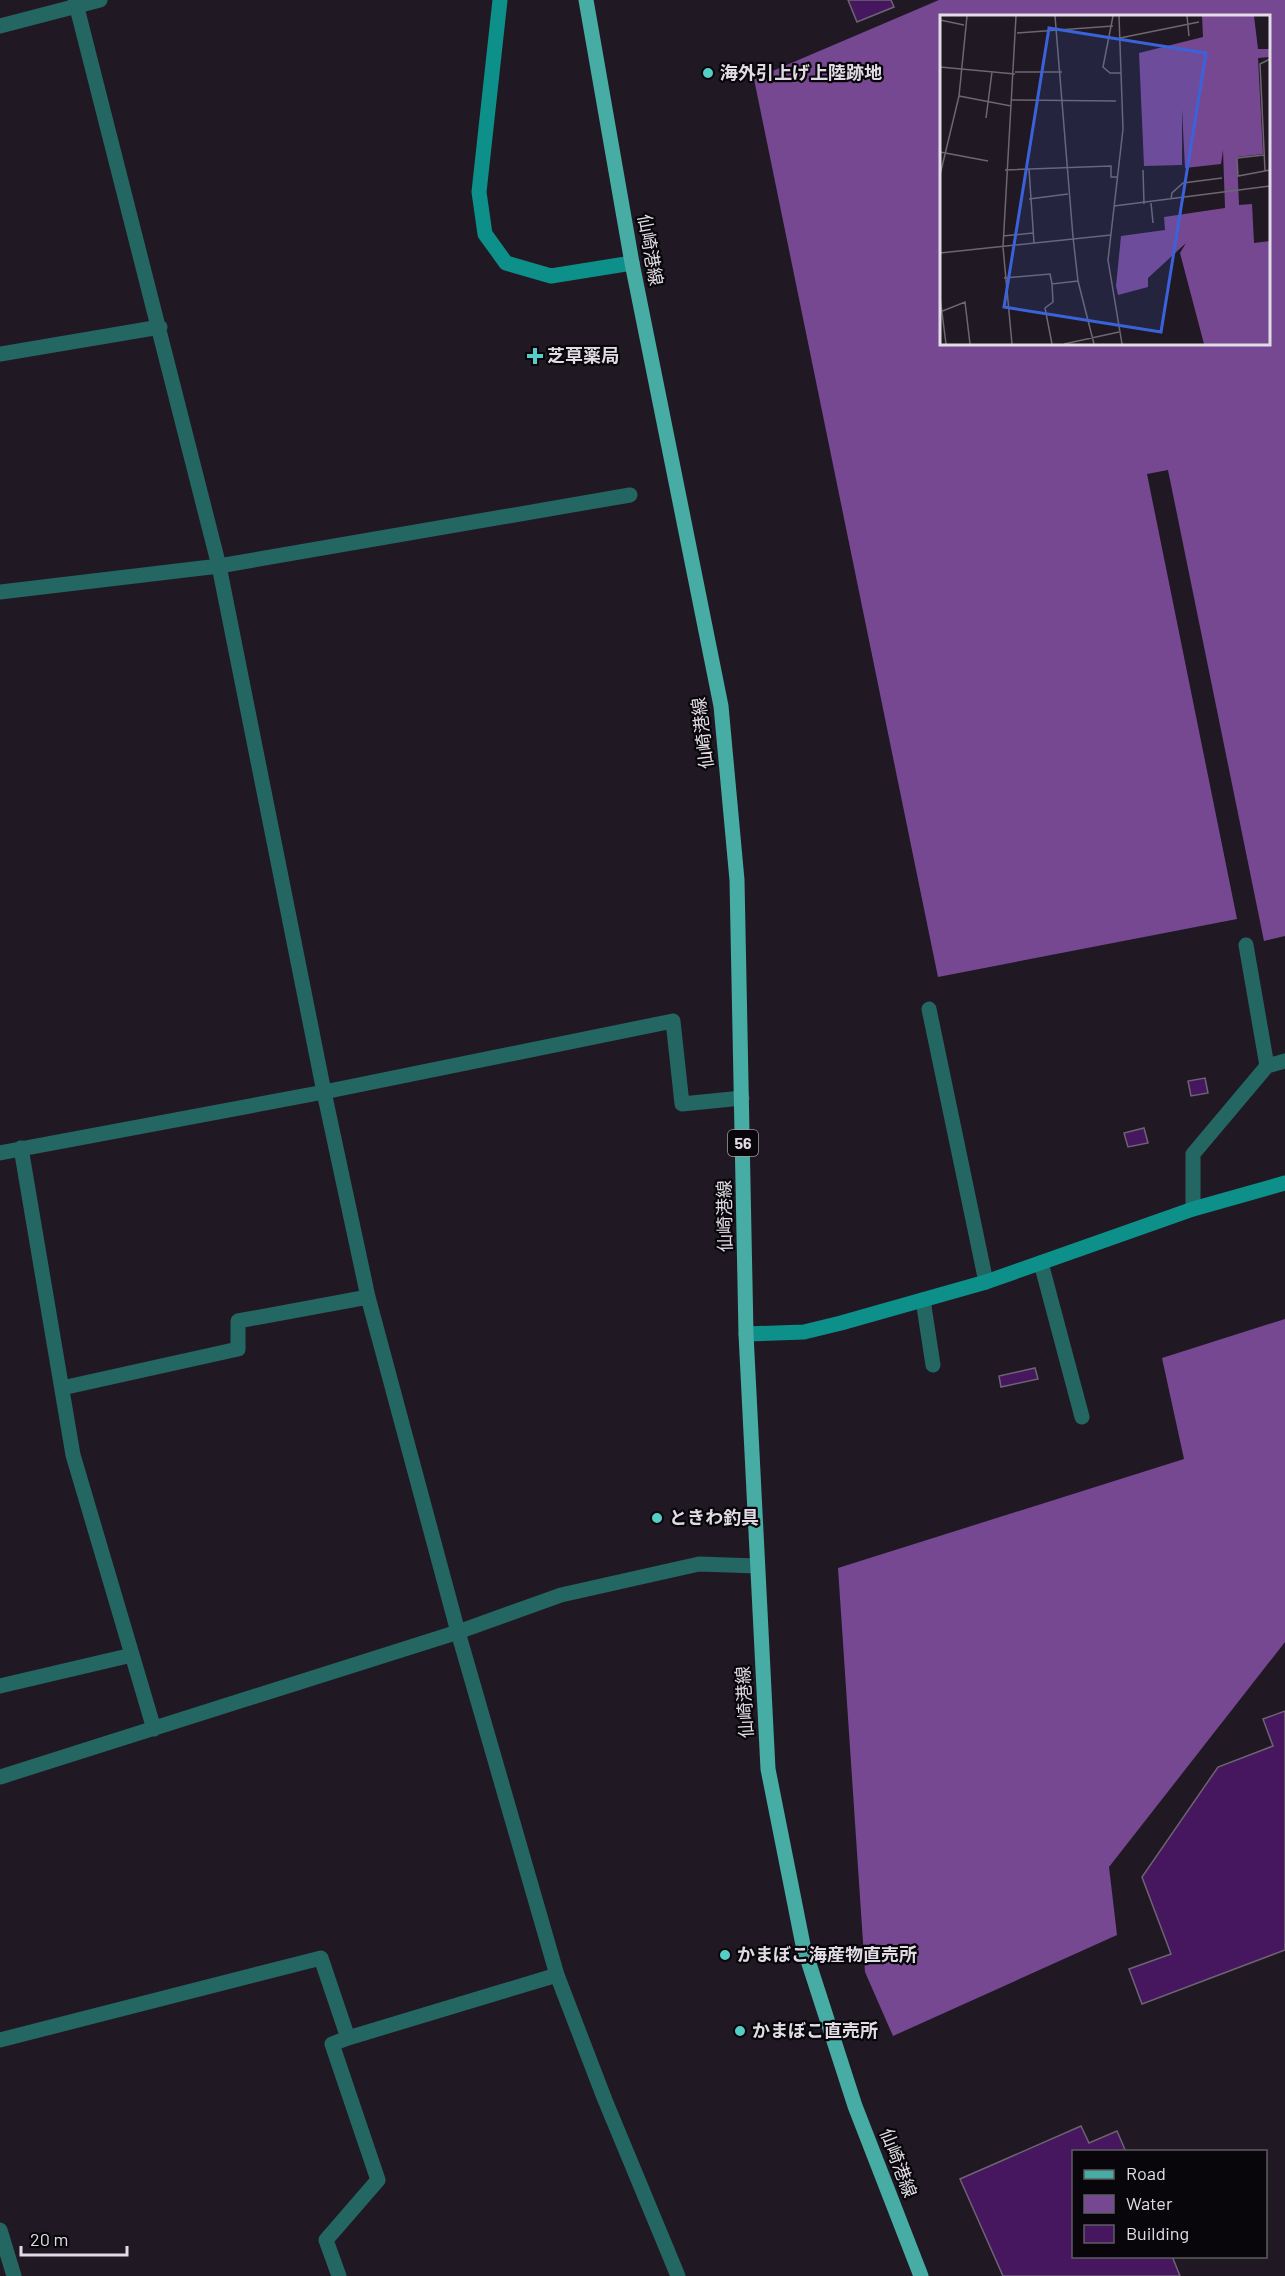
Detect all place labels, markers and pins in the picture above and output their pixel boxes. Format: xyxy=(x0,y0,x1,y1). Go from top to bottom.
place label: 海外引上げ上陸跡地 xyxy=(720,61,882,83)
marker: 海外引上げ上陸跡地 xyxy=(701,66,715,80)
place label: 芝草薬局 xyxy=(547,344,619,366)
marker: 芝草薬局 xyxy=(528,349,542,363)
place label: ときわ釣具 xyxy=(669,1506,759,1528)
marker: ときわ釣具 xyxy=(650,1511,664,1525)
place label: かまぼこ海産物直売所 xyxy=(737,1943,917,1965)
marker: かまぼこ海産物直売所 xyxy=(718,1948,732,1962)
place label: かまぼこ直売所 xyxy=(752,2019,878,2041)
marker: かまぼこ直売所 xyxy=(733,2024,747,2038)

